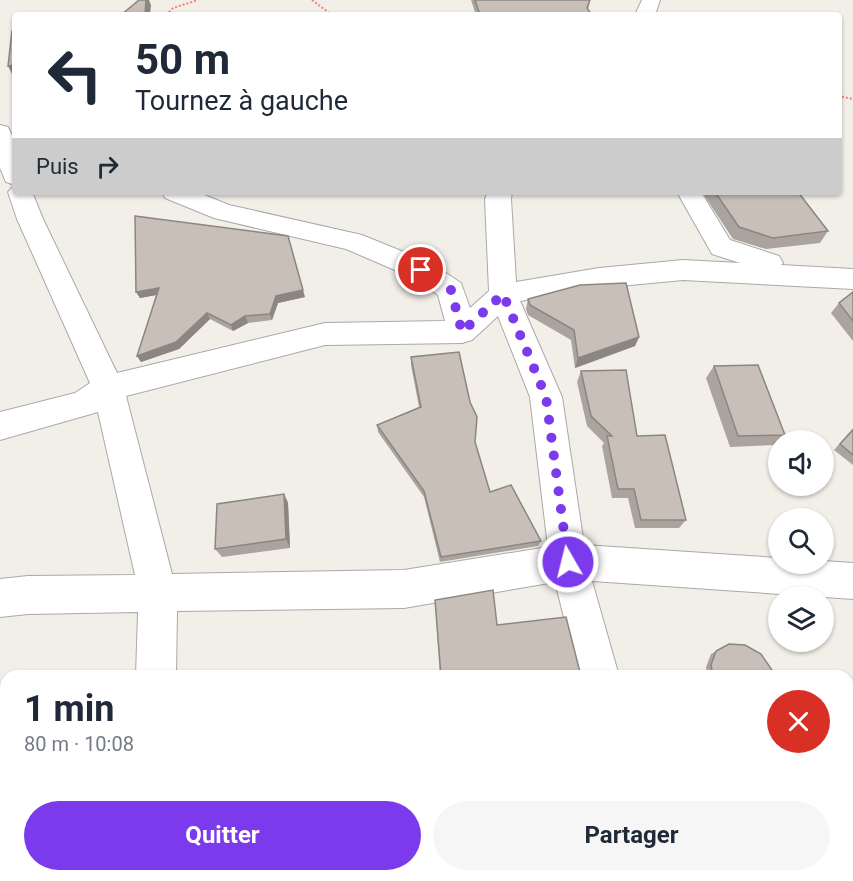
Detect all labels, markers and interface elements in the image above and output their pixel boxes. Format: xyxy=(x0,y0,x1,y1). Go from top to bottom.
text: 50 m xyxy=(135,35,230,84)
icon: left xyxy=(36,36,114,114)
text: Tournez à gauche xyxy=(135,85,348,117)
icon: right xyxy=(91,150,124,183)
text: Puis xyxy=(36,154,79,179)
pin xyxy=(395,244,446,295)
icon: arrive xyxy=(404,253,437,286)
map controls xyxy=(768,430,834,652)
button: sound xyxy=(768,430,834,496)
button: search xyxy=(768,508,834,574)
position arrow xyxy=(536,530,600,594)
button: layers xyxy=(768,586,834,652)
text: 1 min xyxy=(24,688,115,730)
button: close xyxy=(767,690,830,753)
text: 80 m · 10:08 xyxy=(24,732,134,756)
button: Quitter xyxy=(24,801,421,870)
button: Partager xyxy=(433,801,830,870)

